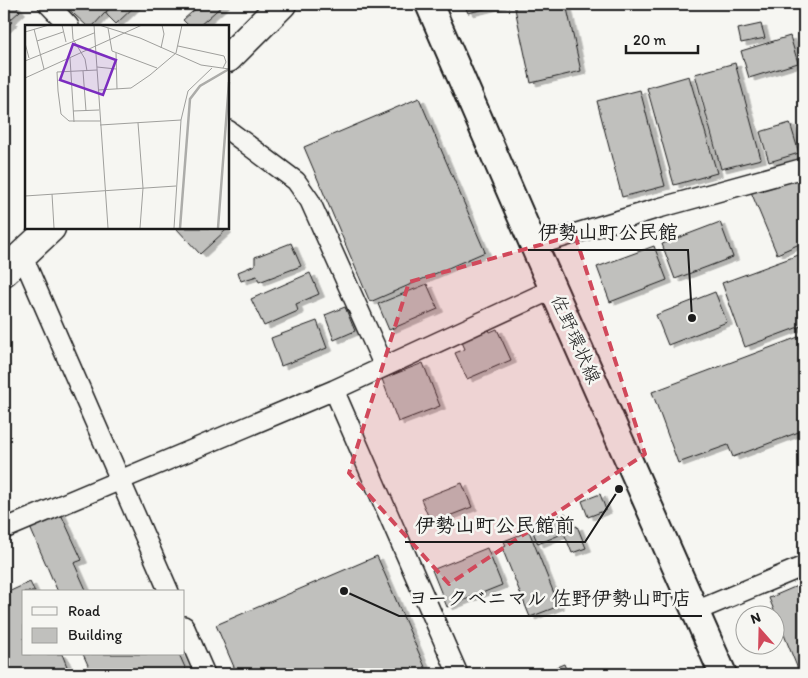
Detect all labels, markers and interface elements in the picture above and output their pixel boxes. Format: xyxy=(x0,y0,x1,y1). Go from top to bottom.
scale bar xyxy=(626,22,698,54)
inset map xyxy=(25,25,229,229)
text: 20 m xyxy=(633,31,667,49)
callout: 伊勢山町公民館 xyxy=(528,215,688,250)
text: 伊勢山町公民館 xyxy=(538,220,678,244)
street label: 佐野環状線 xyxy=(546,291,606,387)
callout: 伊勢山町公民館前 xyxy=(405,507,585,542)
text: 伊勢山町公民館前 xyxy=(415,513,575,537)
callout: ヨークベニマル 佐野伊勢山町店 xyxy=(399,581,702,616)
text: ヨークベニマル 佐野伊勢山町店 xyxy=(409,586,691,610)
legend xyxy=(22,590,185,656)
text: Road xyxy=(68,602,101,620)
north arrow xyxy=(736,606,786,656)
text: N xyxy=(748,609,763,628)
text: Building xyxy=(68,626,122,644)

